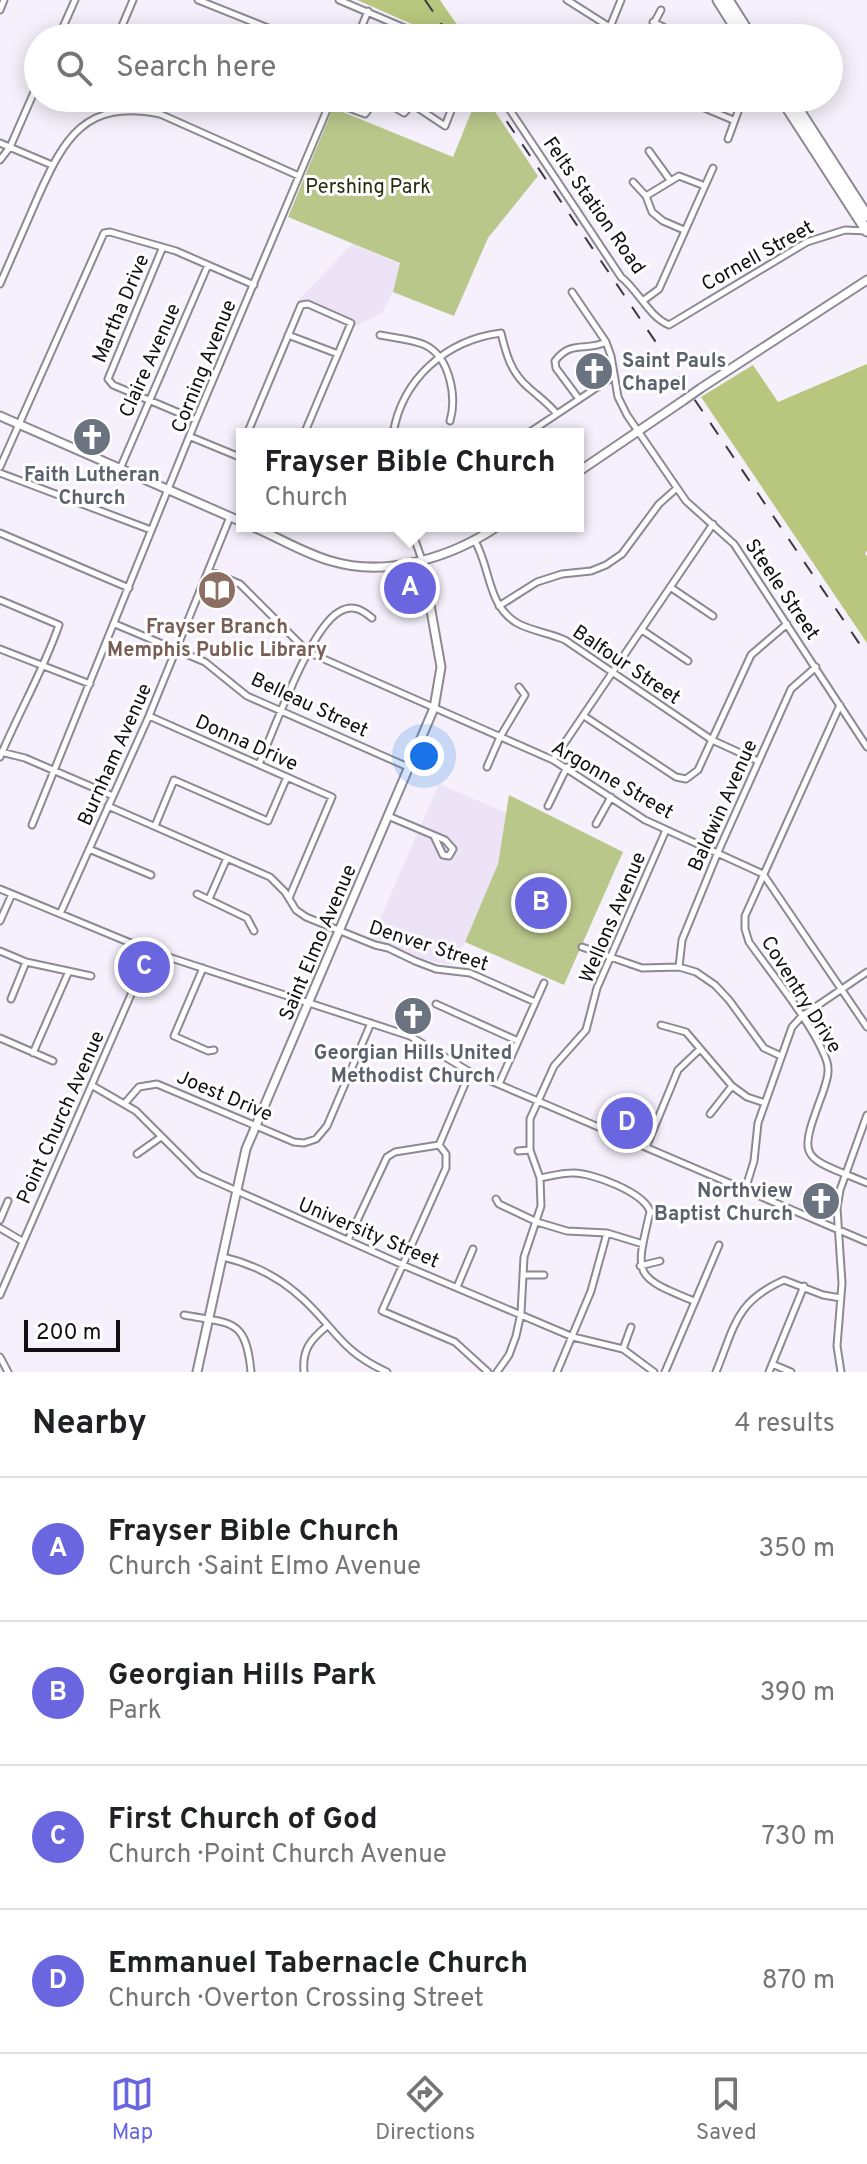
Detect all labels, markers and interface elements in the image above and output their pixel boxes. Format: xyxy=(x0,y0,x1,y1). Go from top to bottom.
search box xyxy=(24,24,843,112)
icon: search xyxy=(52,46,96,90)
text: Search here xyxy=(116,50,276,87)
street label: Felts Station Road xyxy=(536,132,650,280)
park label: Pershing Park xyxy=(305,175,431,201)
street label: Cornell Street xyxy=(697,215,819,298)
street label: Martha Drive xyxy=(87,251,156,367)
street label: Corning Avenue xyxy=(166,296,243,437)
street label: Claire Avenue xyxy=(114,300,188,422)
place label: Saint Pauls Chapel xyxy=(622,349,726,398)
church icon: Saint Pauls Chapel xyxy=(573,350,615,392)
church icon: Faith Lutheran Church xyxy=(71,416,113,458)
popup xyxy=(236,428,584,532)
text: Frayser Bible Church xyxy=(264,445,556,482)
place label: Faith Lutheran Church xyxy=(24,463,160,512)
text: Church xyxy=(264,482,348,515)
street label: Steele Street xyxy=(738,534,825,646)
pin: A xyxy=(384,558,436,618)
library icon: Frayser Branch Memphis Public Library xyxy=(196,569,238,611)
place label: Frayser Branch Memphis Public Library xyxy=(107,615,327,664)
street label: Balfour Street xyxy=(567,620,685,711)
street label: Belleau Street xyxy=(246,667,372,744)
street label: Burnham Avenue xyxy=(73,679,159,830)
street label: Donna Drive xyxy=(191,710,302,778)
street label: Argonne Street xyxy=(546,735,678,826)
your location xyxy=(404,736,444,776)
street label: Baldwin Avenue xyxy=(683,736,765,876)
street label: Wellons Avenue xyxy=(575,848,653,987)
street label: Saint Elmo Avenue xyxy=(274,861,363,1025)
pin: B xyxy=(515,873,567,933)
street label: Denver Street xyxy=(365,915,491,978)
street label: Coventry Drive xyxy=(754,932,847,1059)
pin: C xyxy=(118,937,170,997)
church icon: Georgian Hills United Methodist Church xyxy=(392,995,434,1037)
street label: Point Church Avenue xyxy=(12,1027,112,1209)
place label: Georgian Hills United Methodist Church xyxy=(314,1041,512,1090)
street label: Joest Drive xyxy=(172,1065,276,1129)
pin: D xyxy=(601,1093,653,1153)
place label: Northview Baptist Church xyxy=(654,1179,793,1228)
church icon: Northview Baptist Church xyxy=(800,1180,842,1222)
street label: University Street xyxy=(294,1192,443,1275)
scale bar xyxy=(24,1316,120,1352)
text: 200 m xyxy=(36,1320,101,1347)
text: Nearby xyxy=(32,1403,147,1446)
text: 4 results xyxy=(734,1408,835,1441)
text: Frayser Bible Church xyxy=(108,1514,399,1551)
text: A xyxy=(49,1533,67,1566)
text: 350 m xyxy=(758,1533,835,1566)
text: Church · Saint Elmo Avenue xyxy=(108,1551,421,1584)
text: Georgian Hills Park xyxy=(108,1658,376,1695)
text: B xyxy=(49,1677,67,1710)
text: 390 m xyxy=(760,1677,835,1710)
text: Park xyxy=(108,1695,162,1728)
text: First Church of God xyxy=(108,1802,378,1839)
text: C xyxy=(50,1821,66,1854)
text: 730 m xyxy=(762,1821,835,1854)
text: Church · Point Church Avenue xyxy=(108,1839,447,1872)
text: Emmanuel Tabernacle Church xyxy=(108,1946,528,1983)
text: D xyxy=(49,1965,67,1998)
text: 870 m xyxy=(762,1965,835,1998)
text: Church · Overton Crossing Street xyxy=(108,1983,484,2016)
tab: Map xyxy=(110,2072,154,2147)
tab: Directions xyxy=(375,2072,475,2147)
tab: Saved xyxy=(696,2072,757,2147)

